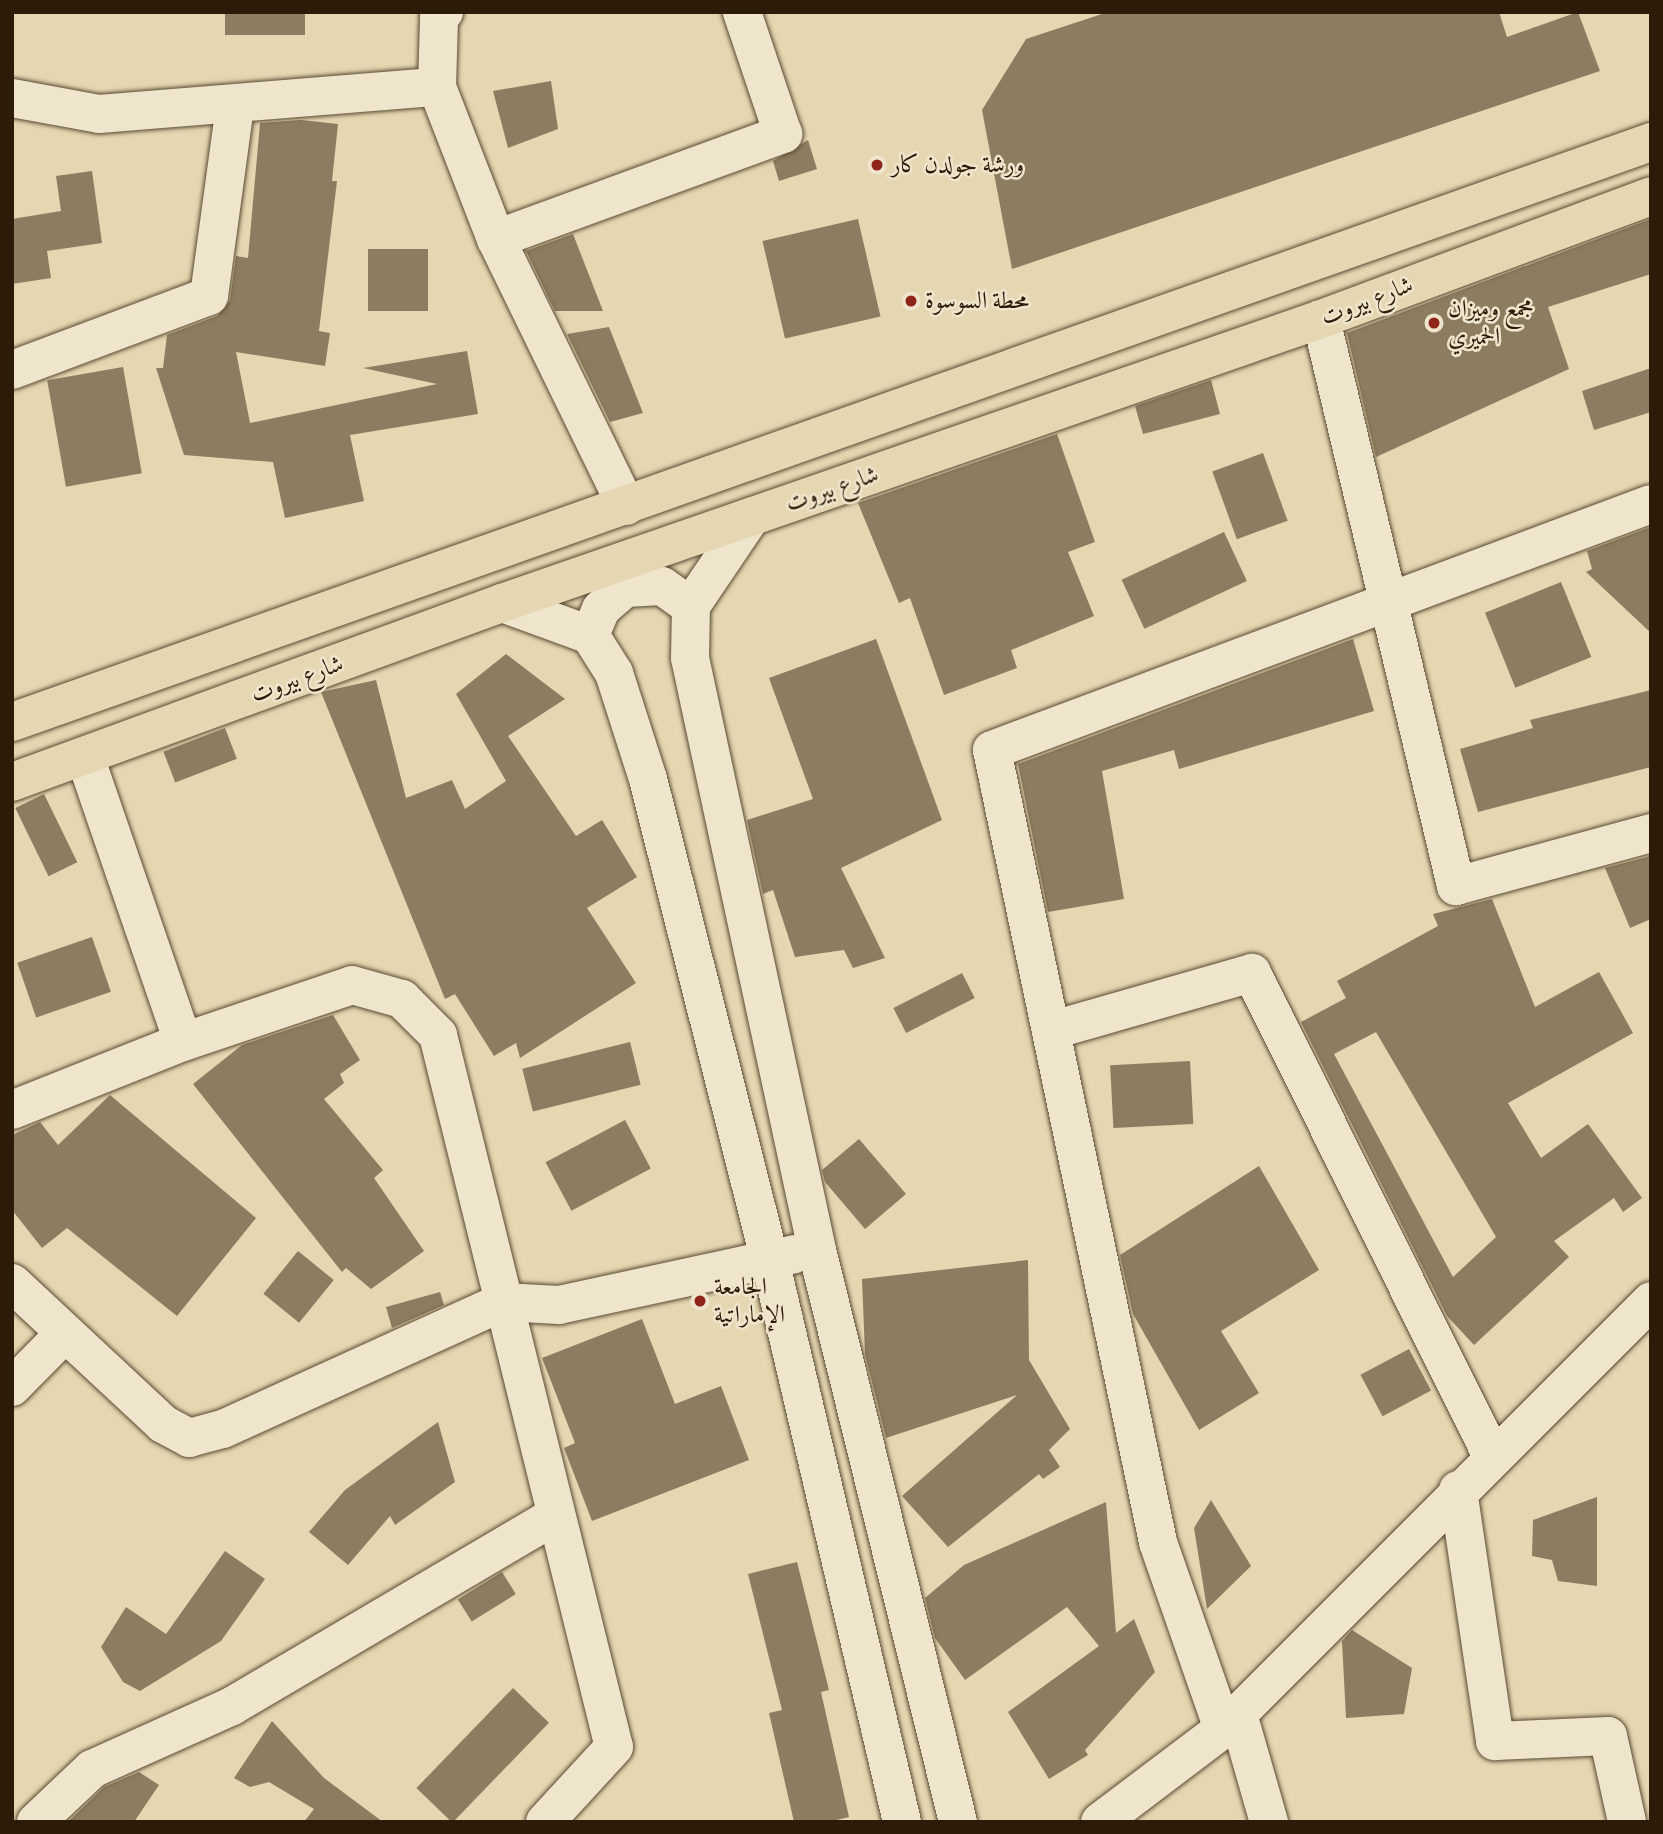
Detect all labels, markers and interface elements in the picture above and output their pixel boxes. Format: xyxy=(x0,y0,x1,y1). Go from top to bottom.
place label: ورشة جولدن كار xyxy=(891,151,1024,179)
marker: ورشة جولدن كار xyxy=(869,157,885,173)
street label: شارع بيروت xyxy=(1317,270,1417,332)
place label: محطة السوسوة xyxy=(925,287,1029,315)
marker: محطة السوسوة xyxy=(903,293,919,309)
place label: مجمع وميزان الحميري xyxy=(1448,295,1534,351)
marker: مجمع وميزان الحميري xyxy=(1426,315,1442,331)
street label: شارع بيروت xyxy=(782,460,882,518)
street label: شارع بيروت xyxy=(247,649,347,709)
place label: الجامعة الإماراتية xyxy=(714,1273,785,1329)
marker: الجامعة الإماراتية xyxy=(692,1293,708,1309)

